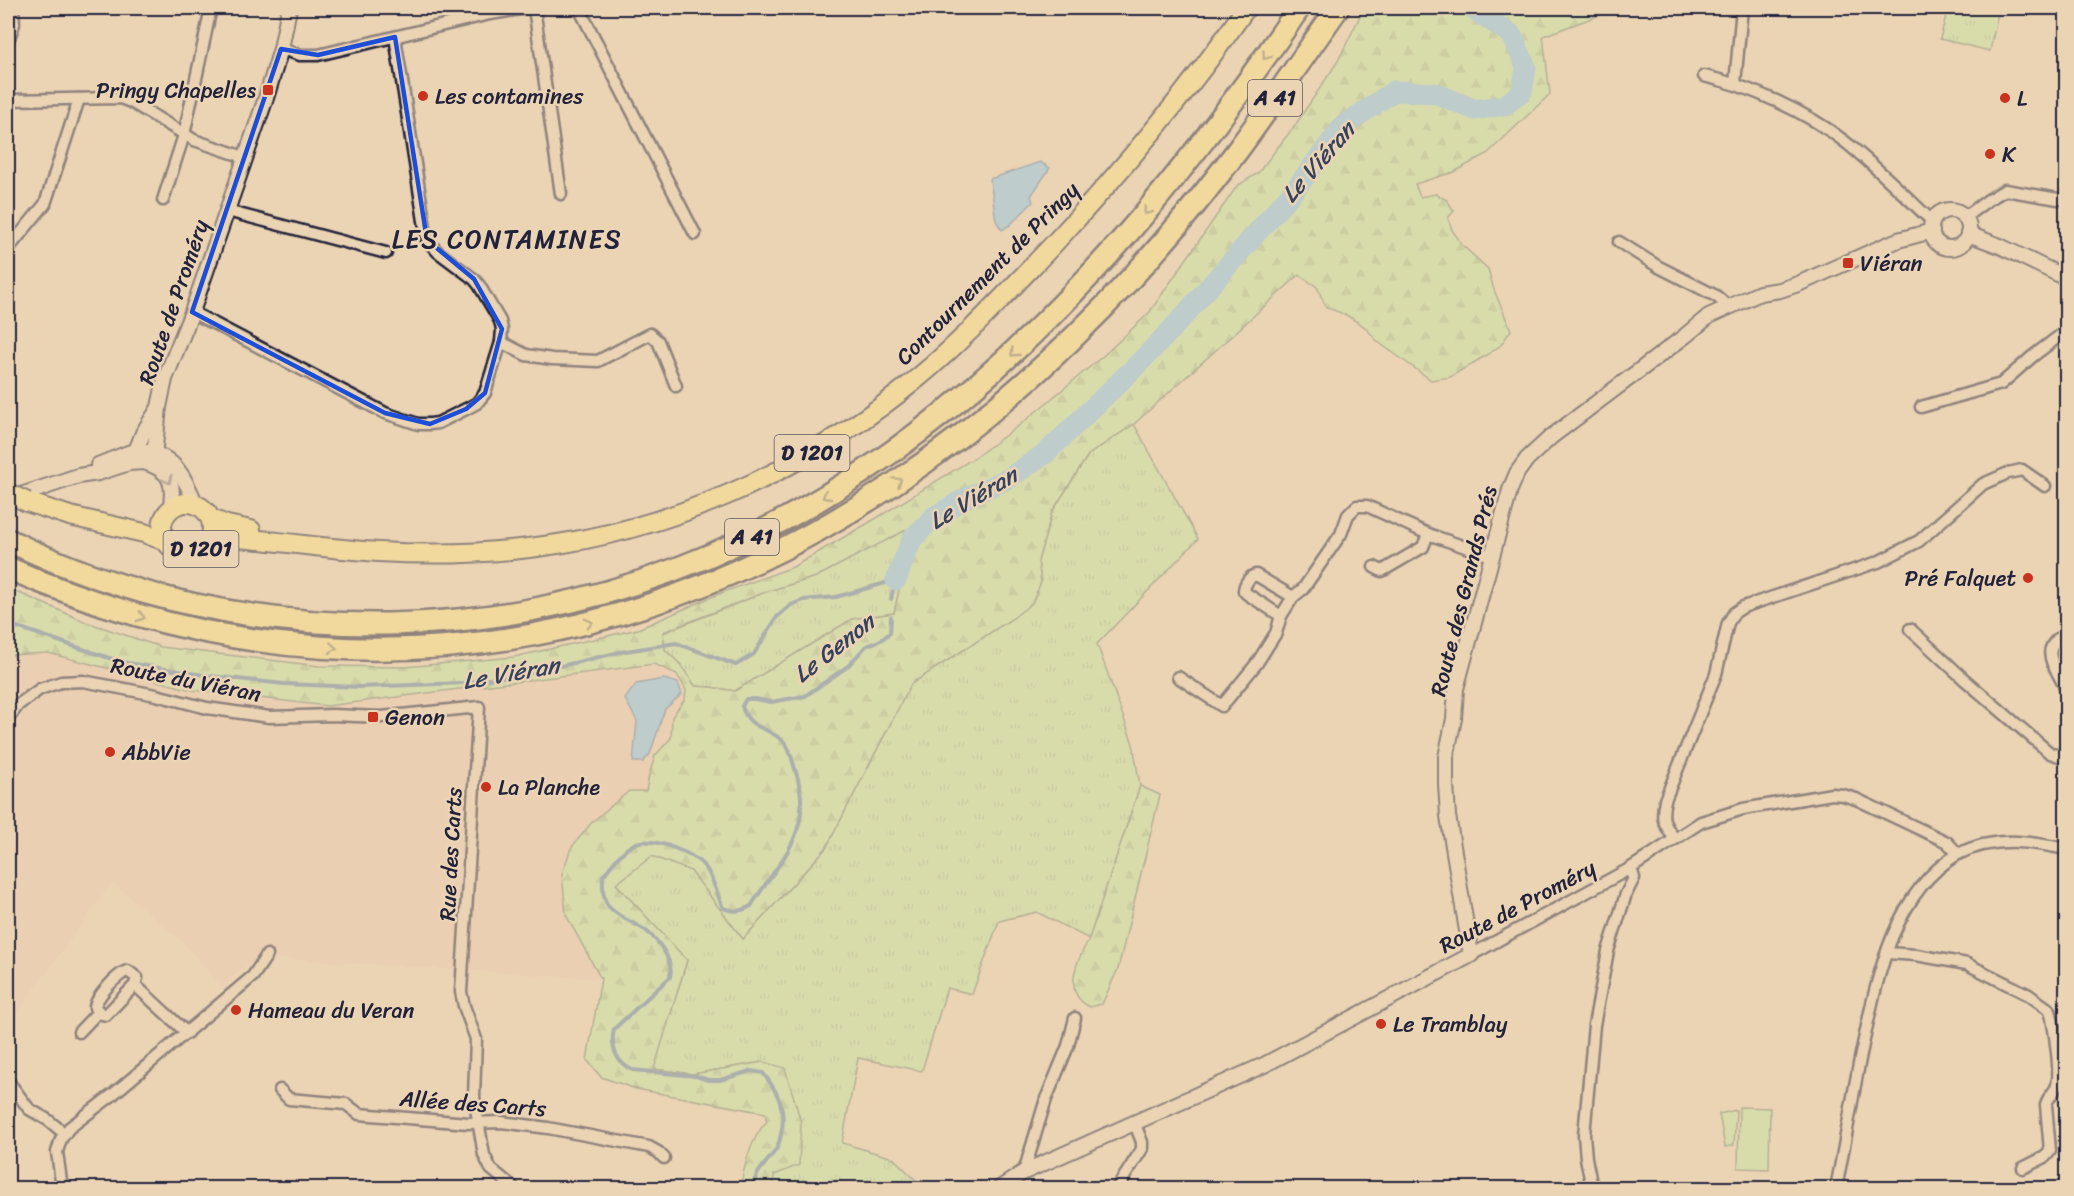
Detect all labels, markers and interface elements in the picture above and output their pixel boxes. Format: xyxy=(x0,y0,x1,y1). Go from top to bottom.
one-way arrow xyxy=(1262,49,1273,60)
place label: Pringy Chapelles xyxy=(96,71,256,110)
place label: Les contamines xyxy=(435,77,584,116)
place label: L xyxy=(2017,79,2028,118)
road number: A 41 xyxy=(1248,80,1302,116)
marker: Pringy Chapelles xyxy=(261,83,275,97)
marker: Les contamines xyxy=(416,89,430,103)
marker: L xyxy=(1998,91,2012,105)
water label: Le Viéran xyxy=(1270,109,1368,213)
place label: K xyxy=(2002,135,2017,174)
marker: K xyxy=(1983,147,1997,161)
street label: Contournement de Pringy xyxy=(886,172,1089,375)
one-way arrow xyxy=(1144,204,1155,215)
street label: Route de Proméry xyxy=(127,213,220,390)
district label: LES CONTAMINES xyxy=(392,216,622,262)
place label: Viéran xyxy=(1860,244,1923,283)
marker: Viéran xyxy=(1841,256,1855,270)
one-way arrow xyxy=(1010,345,1021,356)
road number: D 1201 xyxy=(774,435,850,471)
water label: Le Viéran xyxy=(920,453,1028,541)
one-way arrow xyxy=(160,474,172,485)
one-way arrow xyxy=(891,477,902,488)
street label: Route des Grands Prés xyxy=(1418,482,1508,700)
one-way arrow xyxy=(822,489,832,501)
road number: A 41 xyxy=(725,519,779,555)
road number: D 1201 xyxy=(164,531,238,567)
place label: Pré Falquet xyxy=(1905,559,2016,598)
marker: Pré Falquet xyxy=(2021,571,2035,585)
water label: Le Genon xyxy=(784,600,887,694)
one-way arrow xyxy=(135,610,146,622)
one-way arrow xyxy=(584,618,594,631)
one-way arrow xyxy=(329,642,338,655)
water label: Le Viéran xyxy=(459,643,566,702)
street label: Route du Viéran xyxy=(107,646,265,713)
place label: Genon xyxy=(385,698,445,737)
marker: Genon xyxy=(366,710,380,724)
place label: AbbVie xyxy=(121,733,191,772)
marker: AbbVie xyxy=(103,745,117,759)
place label: La Planche xyxy=(498,768,601,807)
marker: La Planche xyxy=(479,780,493,794)
street label: Rue des Carts xyxy=(428,785,474,922)
street label: Route de Proméry xyxy=(1432,848,1603,964)
place label: Hameau du Veran xyxy=(248,991,414,1030)
marker: Hameau du Veran xyxy=(229,1003,243,1017)
place label: Le Tramblay xyxy=(1393,1005,1508,1044)
marker: Le Tramblay xyxy=(1374,1017,1388,1031)
street label: Allée des Carts xyxy=(397,1079,548,1128)

